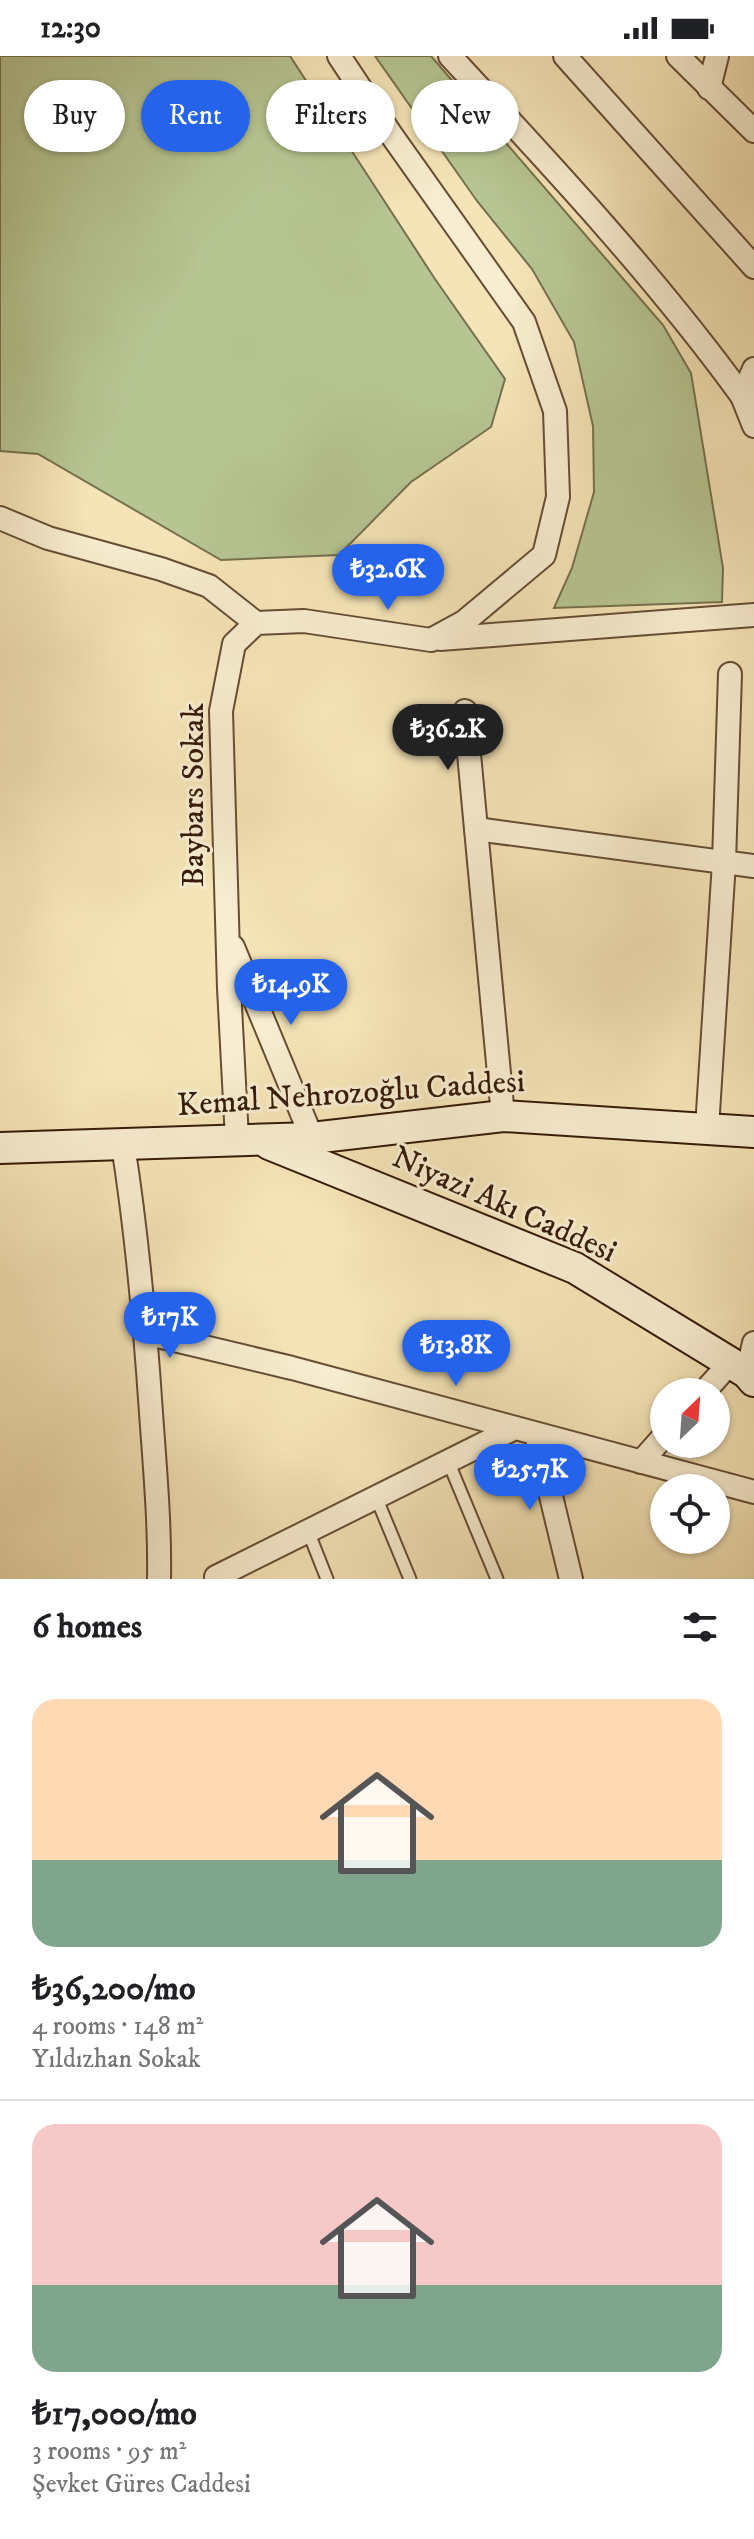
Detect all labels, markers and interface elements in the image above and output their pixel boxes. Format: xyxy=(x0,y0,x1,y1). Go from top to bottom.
text: 12:30 xyxy=(40,10,101,47)
chip: Buy xyxy=(24,80,125,152)
chip: Rent xyxy=(141,80,250,152)
chip: Filters xyxy=(266,80,395,152)
chip: New xyxy=(411,80,519,152)
pin: ₺32.6K xyxy=(323,544,453,612)
text: ₺32.6K xyxy=(350,553,426,586)
street label: Baybars Sokak xyxy=(174,703,214,887)
pin: ₺36.2K xyxy=(383,704,513,772)
text: ₺36.2K xyxy=(410,713,486,746)
pin: ₺14.9K xyxy=(226,959,356,1027)
text: ₺14.9K xyxy=(252,968,330,1001)
street label: Kemal Nehrozoğlu Caddesi xyxy=(176,1062,526,1126)
street label: Niyazi Akı Caddesi xyxy=(385,1138,623,1272)
pin: ₺17K xyxy=(123,1292,217,1360)
text: ₺17K xyxy=(142,1301,198,1334)
pin: ₺13.8K xyxy=(391,1320,521,1388)
text: ₺13.8K xyxy=(420,1329,492,1362)
north arrow xyxy=(650,1378,730,1458)
map controls xyxy=(650,1378,730,1554)
pin: ₺25.7K xyxy=(465,1444,595,1512)
text: ₺25.7K xyxy=(492,1453,568,1486)
button: locate xyxy=(650,1474,730,1554)
icon: filters xyxy=(678,1605,722,1649)
text: 6 homes xyxy=(32,1606,142,1648)
icon: home xyxy=(305,1751,449,1895)
text: ₺36,200/mo xyxy=(32,1968,196,2010)
text: 4 rooms · 148 m² xyxy=(32,2010,203,2043)
text: Yıldızhan Sokak xyxy=(32,2043,201,2076)
icon: home xyxy=(305,2176,449,2320)
text: ₺17,000/mo xyxy=(32,2393,197,2435)
text: 3 rooms · 95 m² xyxy=(32,2435,187,2468)
text: Şevket Güres Caddesi xyxy=(32,2468,251,2501)

